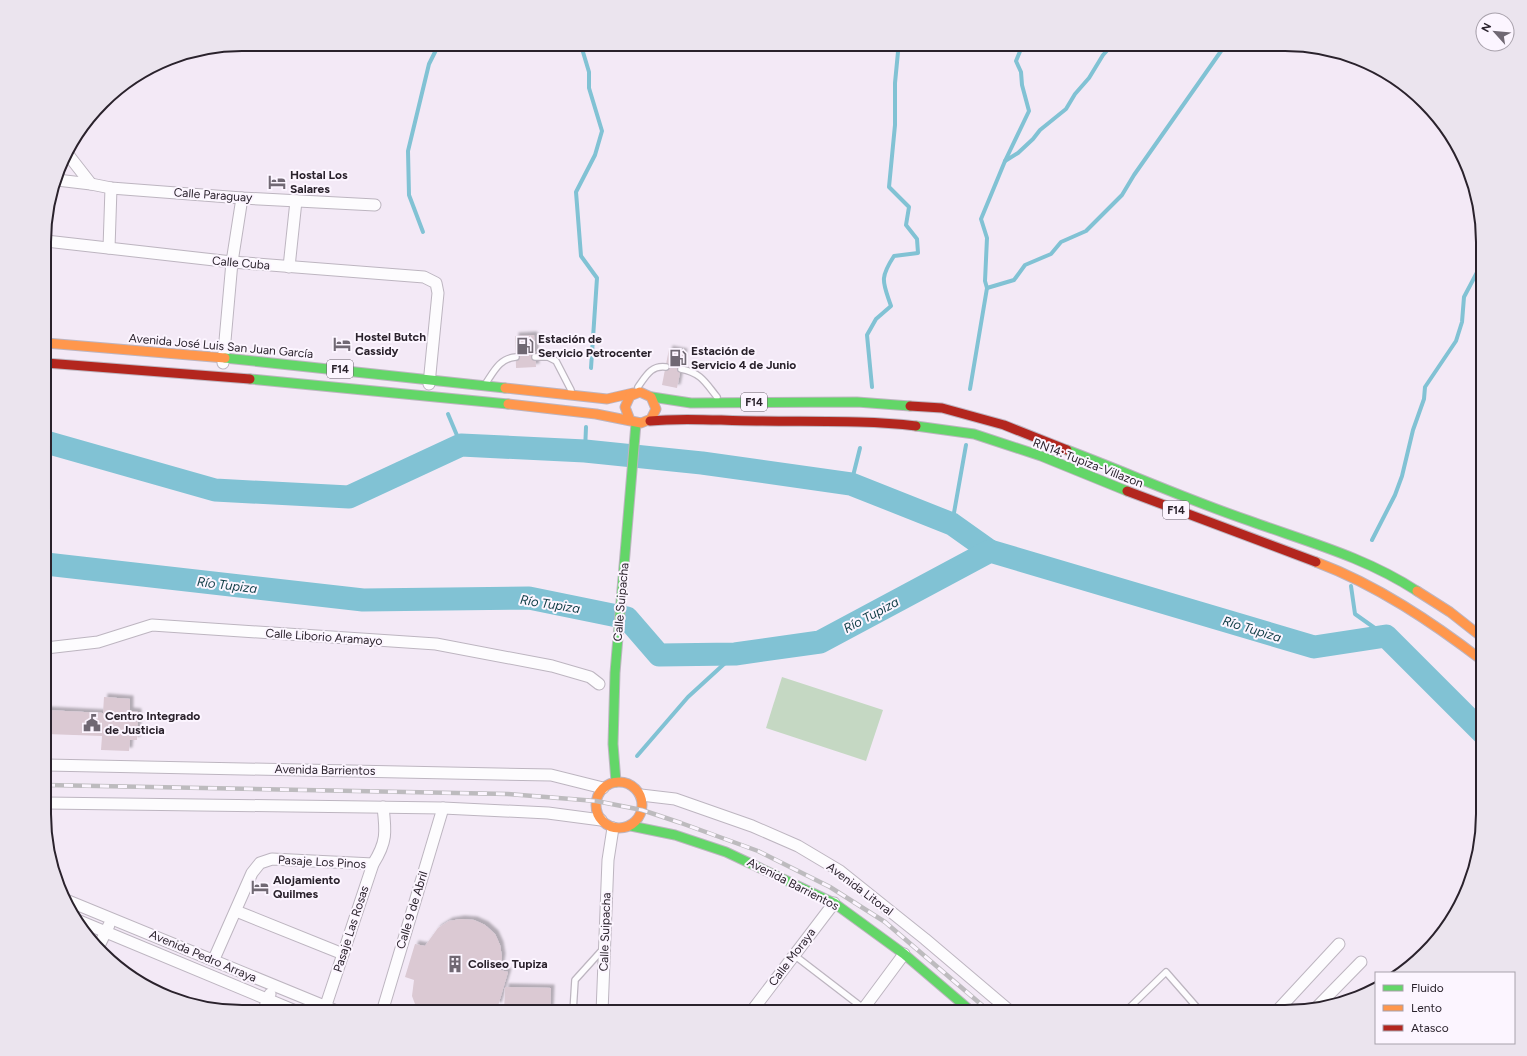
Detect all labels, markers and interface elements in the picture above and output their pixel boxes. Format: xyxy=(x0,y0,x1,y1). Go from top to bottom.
north arrow xyxy=(1475,12,1515,52)
text: N xyxy=(1479,21,1494,34)
place label: Hostal Los Salares xyxy=(290,168,348,196)
hotel icon: Hostal Los Salares xyxy=(267,172,287,192)
street label: Calle Paraguay xyxy=(173,185,253,205)
street label: Calle Cuba xyxy=(211,253,271,273)
place label: Hostel Butch Cassidy xyxy=(355,330,426,358)
street label: Avenida José Luis San Juan García xyxy=(128,331,314,361)
place label: Estación de Servicio Petrocenter xyxy=(538,332,652,360)
hotel icon: Hostel Butch Cassidy xyxy=(332,334,352,354)
fuel station icon: Estación de Servicio Petrocenter xyxy=(515,336,535,356)
place label: Estación de Servicio 4 de Junio xyxy=(691,344,796,372)
fuel station icon: Estación de Servicio 4 de Junio xyxy=(668,348,688,368)
road number: F14 xyxy=(327,360,353,378)
road number: F14 xyxy=(741,393,767,411)
street label: RN14: Tupiza-Villazon xyxy=(1031,436,1145,491)
road number: F14 xyxy=(1163,501,1189,519)
street label: Calle Suipacha xyxy=(611,562,631,642)
water label: Río Tupiza xyxy=(196,574,258,596)
water label: Río Tupiza xyxy=(519,592,581,616)
water label: Río Tupiza xyxy=(841,594,902,636)
water label: Río Tupiza xyxy=(1221,613,1283,645)
street label: Calle Liborio Aramayo xyxy=(265,626,383,648)
place label: Centro Integrado de Justicia xyxy=(105,709,200,737)
public building icon: Centro Integrado de Justicia xyxy=(82,713,102,733)
street label: Avenida Barrientos xyxy=(274,762,376,778)
street label: Pasaje Los Pinos xyxy=(278,853,367,871)
street label: Avenida Barrientos xyxy=(745,855,841,913)
street label: Avenida Litoral xyxy=(824,859,896,919)
street label: Calle 9 de Abril xyxy=(394,869,430,951)
place label: Alojamiento Quilmes xyxy=(273,873,340,901)
hotel icon: Alojamiento Quilmes xyxy=(250,877,270,897)
street label: Pasaje Las Rosas xyxy=(330,884,372,974)
street label: Calle Suipacha xyxy=(597,892,613,972)
street label: Calle Moraya xyxy=(766,925,818,989)
street label: Avenida Pedro Arraya xyxy=(147,927,259,985)
building icon: Coliseo Tupiza xyxy=(445,954,465,974)
place label: Coliseo Tupiza xyxy=(468,957,548,971)
legend xyxy=(1375,972,1515,1044)
text: Fluido xyxy=(1411,981,1444,995)
text: Lento xyxy=(1411,1001,1442,1015)
text: Atasco xyxy=(1411,1021,1449,1035)

